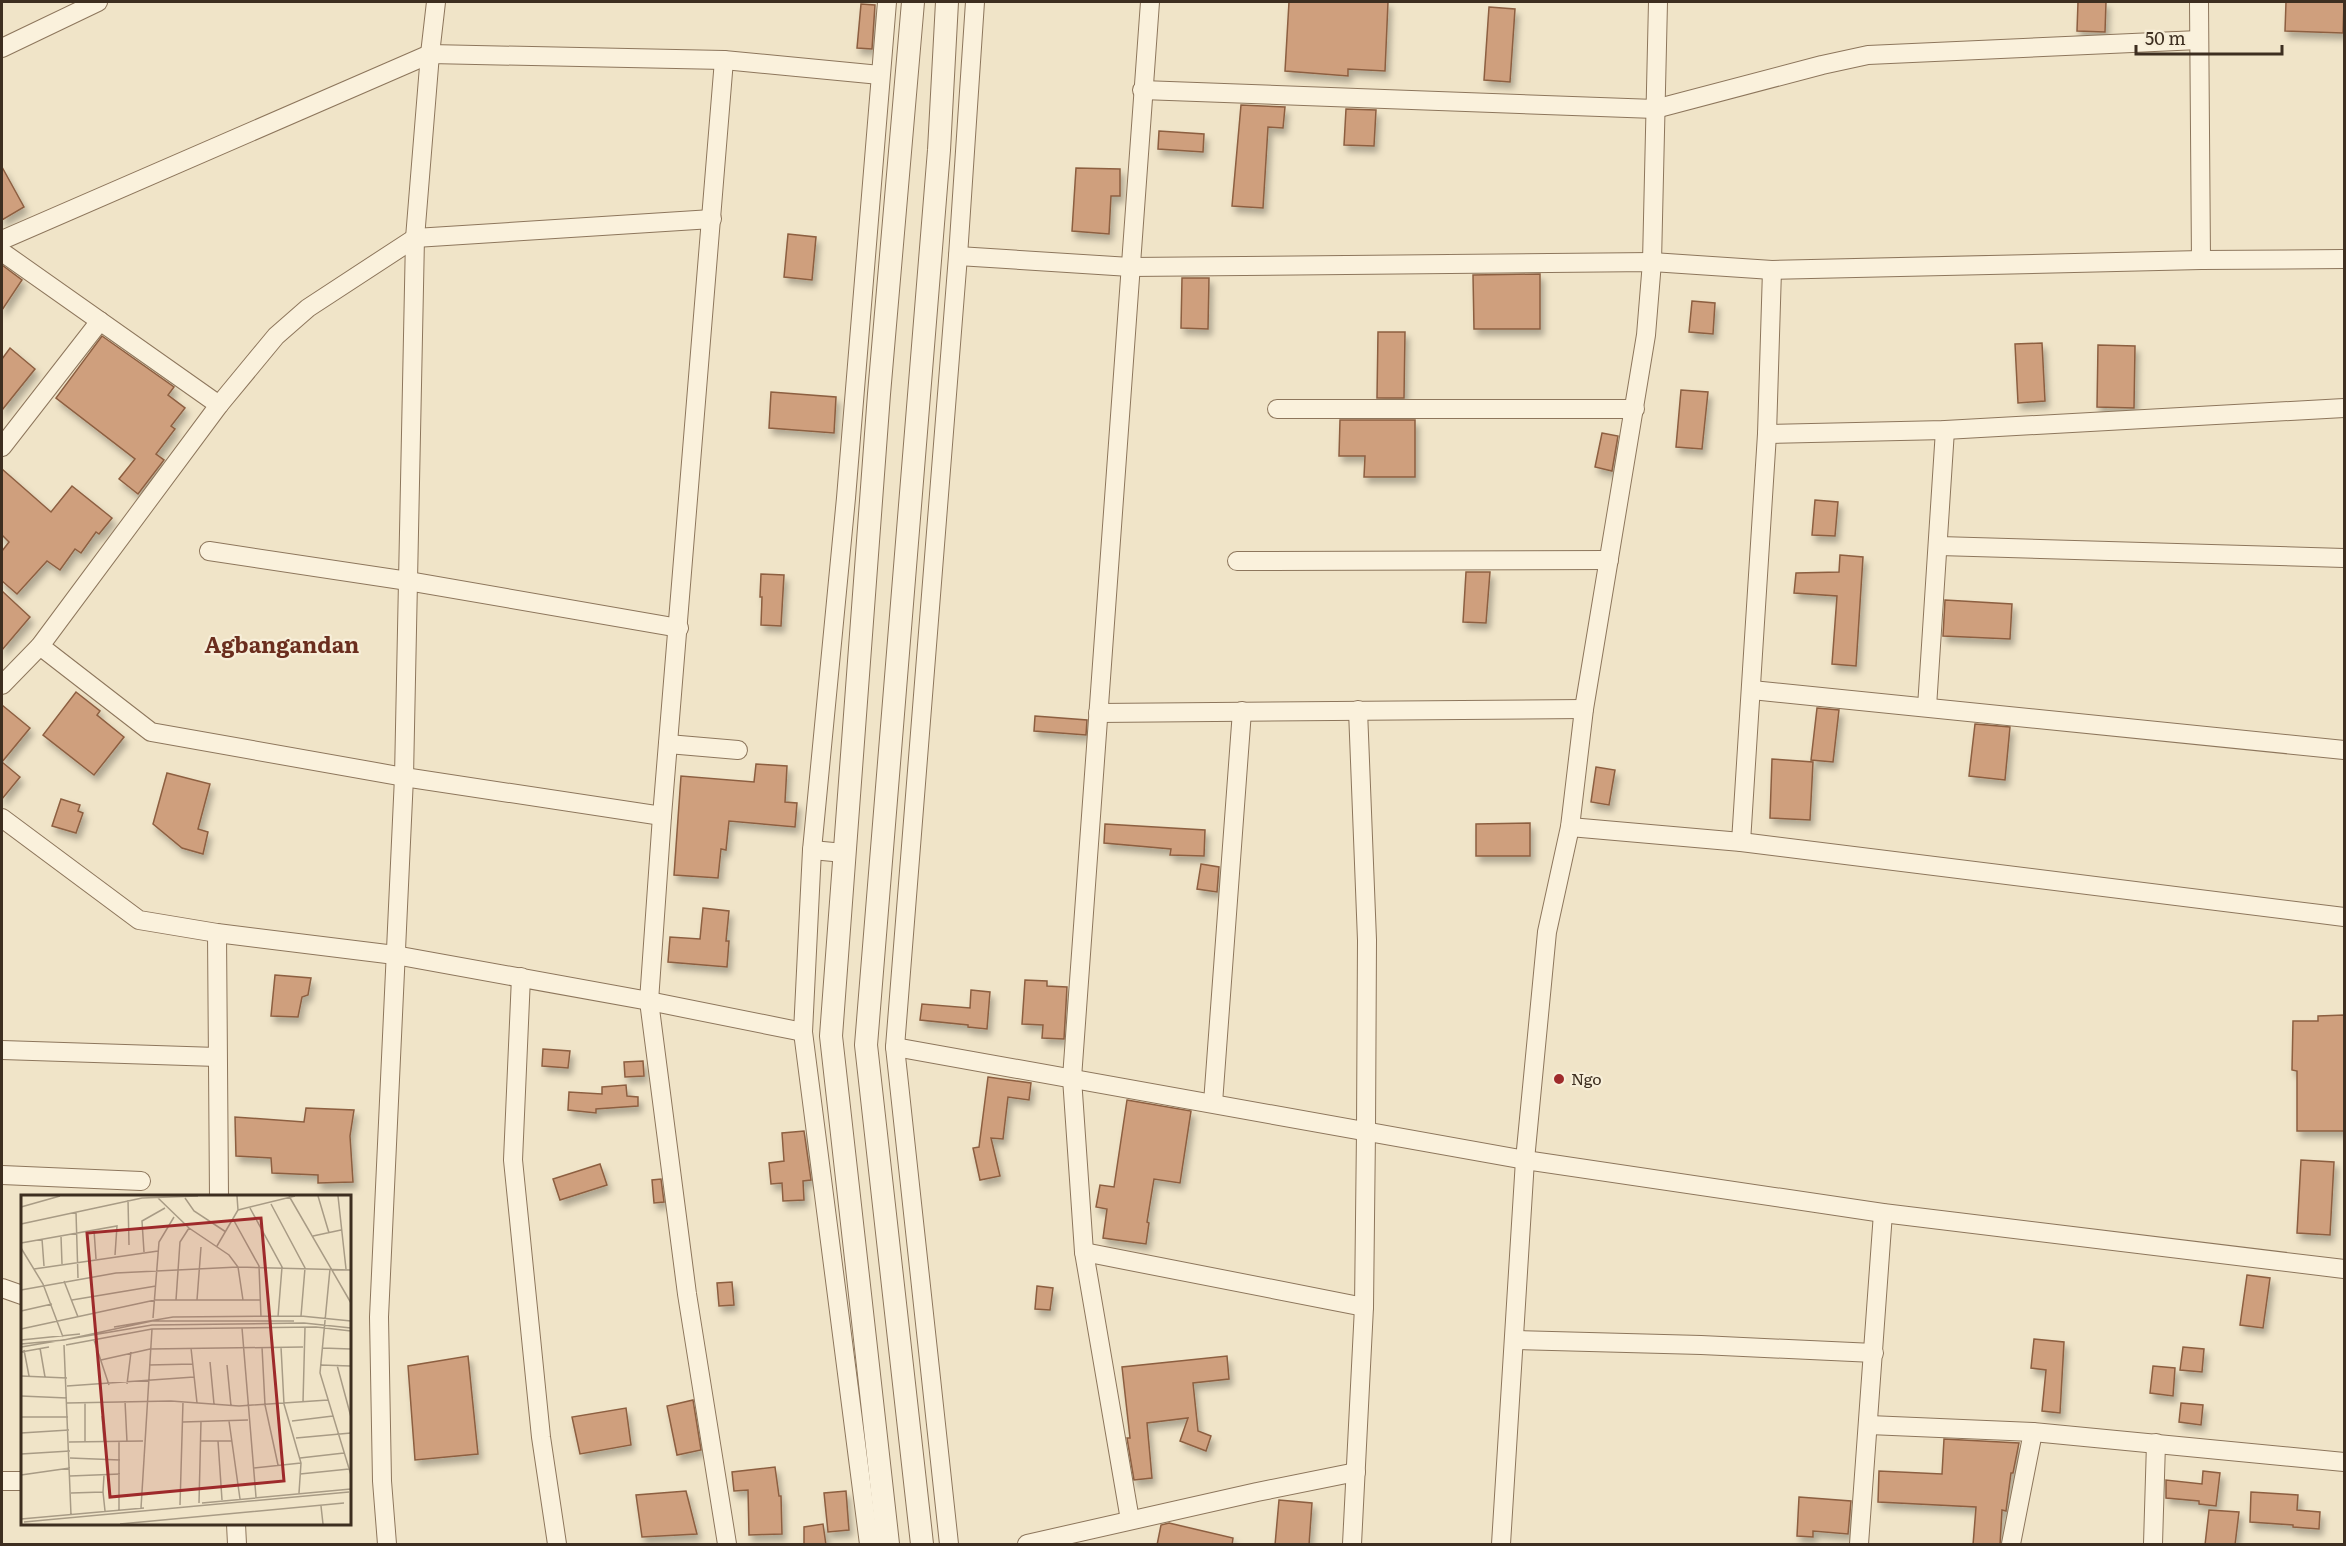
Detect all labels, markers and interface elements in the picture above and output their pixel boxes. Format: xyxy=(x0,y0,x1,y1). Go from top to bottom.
scale bar xyxy=(2136,18,2282,56)
text: 50 m xyxy=(2145,24,2186,51)
district label: Agbangandan xyxy=(205,627,359,660)
place label: Ngo xyxy=(1571,1066,1602,1090)
marker: Ngo xyxy=(1552,1072,1566,1086)
inset map xyxy=(21,1195,351,1525)

